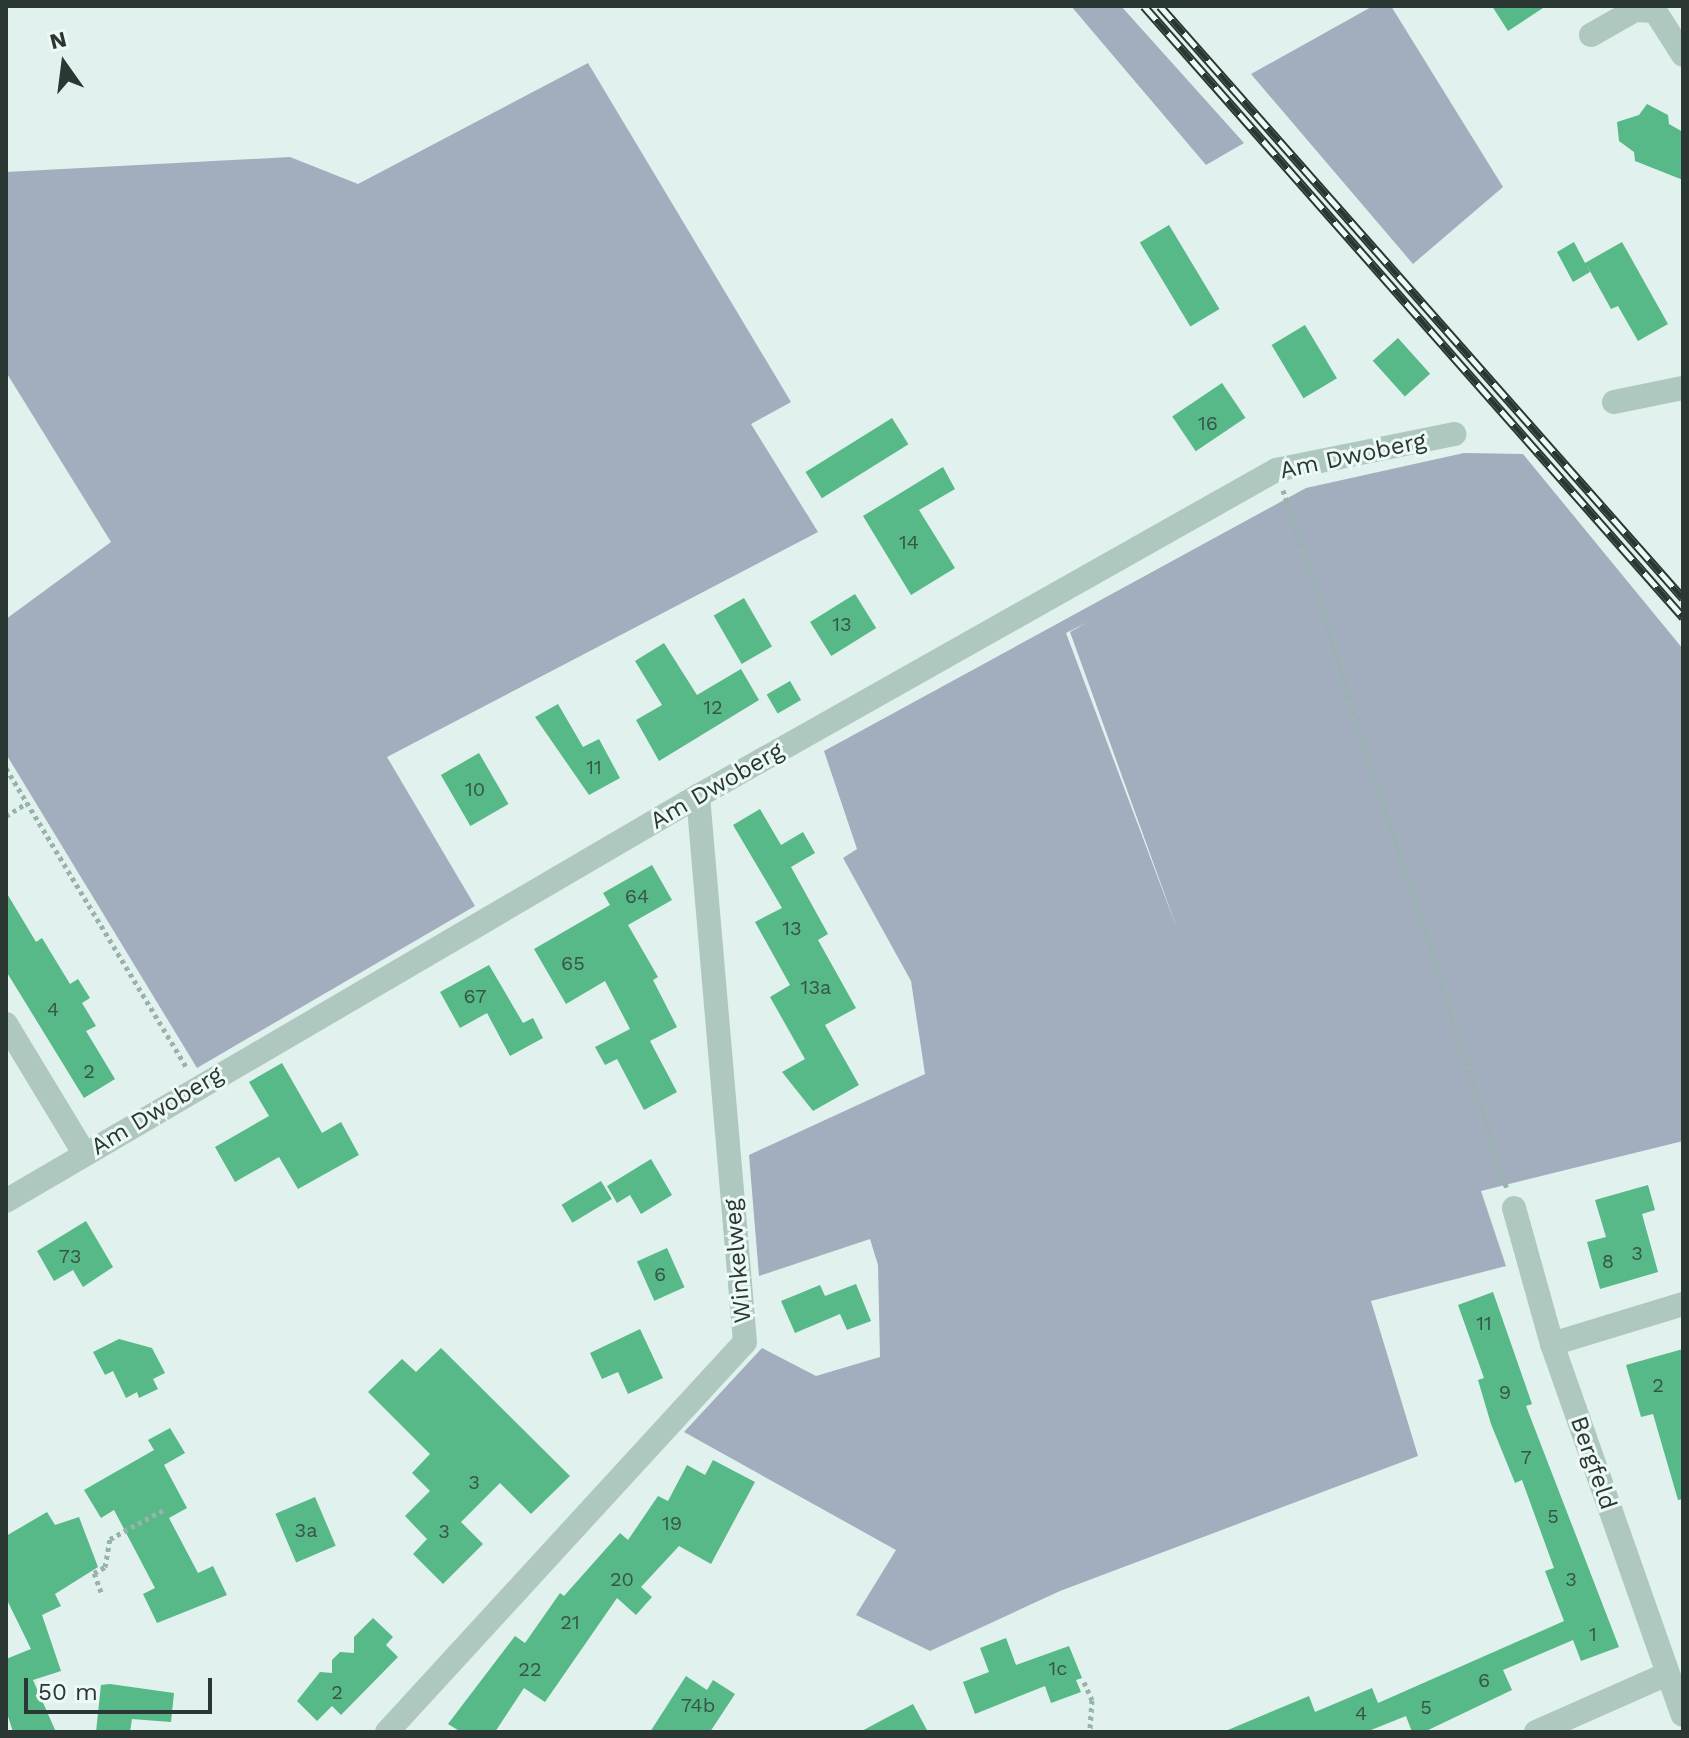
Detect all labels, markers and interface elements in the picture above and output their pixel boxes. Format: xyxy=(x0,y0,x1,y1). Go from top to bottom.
north arrow xyxy=(24,24,104,104)
text: N xyxy=(47,26,69,54)
house number: 16 xyxy=(1198,411,1218,435)
street label: Am Dwoberg xyxy=(1277,426,1429,486)
house number: 14 xyxy=(899,530,919,554)
house number: 13 xyxy=(832,612,852,636)
house number: 12 xyxy=(703,695,723,719)
street label: Am Dwoberg xyxy=(645,736,789,836)
house number: 11 xyxy=(586,755,602,779)
house number: 10 xyxy=(465,777,485,801)
house number: 64 xyxy=(625,884,649,908)
house number: 13 xyxy=(782,916,802,940)
house number: 65 xyxy=(561,951,585,975)
house number: 13a xyxy=(801,975,831,999)
house number: 67 xyxy=(463,984,487,1008)
house number: 4 xyxy=(47,997,59,1021)
house number: 2 xyxy=(83,1059,95,1083)
street label: Am Dwoberg xyxy=(86,1060,228,1162)
street label: Winkelweg xyxy=(718,1198,758,1324)
house number: 3 xyxy=(1631,1241,1643,1265)
house number: 73 xyxy=(59,1244,81,1268)
house number: 8 xyxy=(1602,1249,1614,1273)
house number: 6 xyxy=(654,1262,666,1286)
house number: 11 xyxy=(1476,1311,1492,1335)
house number: 2 xyxy=(1652,1373,1664,1397)
house number: 9 xyxy=(1499,1380,1511,1404)
street label: Bergfeld xyxy=(1564,1413,1622,1513)
house number: 7 xyxy=(1520,1445,1532,1469)
house number: 3 xyxy=(468,1470,480,1494)
house number: 5 xyxy=(1547,1504,1559,1528)
house number: 19 xyxy=(662,1511,682,1535)
house number: 3a xyxy=(295,1518,317,1542)
house number: 3 xyxy=(438,1519,450,1543)
house number: 20 xyxy=(610,1567,634,1591)
house number: 3 xyxy=(1565,1567,1577,1591)
house number: 21 xyxy=(560,1610,580,1634)
house number: 1 xyxy=(1589,1622,1597,1646)
house number: 1c xyxy=(1049,1656,1067,1680)
house number: 22 xyxy=(518,1657,542,1681)
scale bar xyxy=(28,1662,216,1712)
house number: 6 xyxy=(1478,1668,1490,1692)
text: 50 m xyxy=(38,1678,98,1706)
house number: 2 xyxy=(331,1680,343,1704)
house number: 74b xyxy=(681,1693,715,1717)
house number: 5 xyxy=(1420,1695,1432,1719)
house number: 4 xyxy=(1355,1701,1367,1725)

